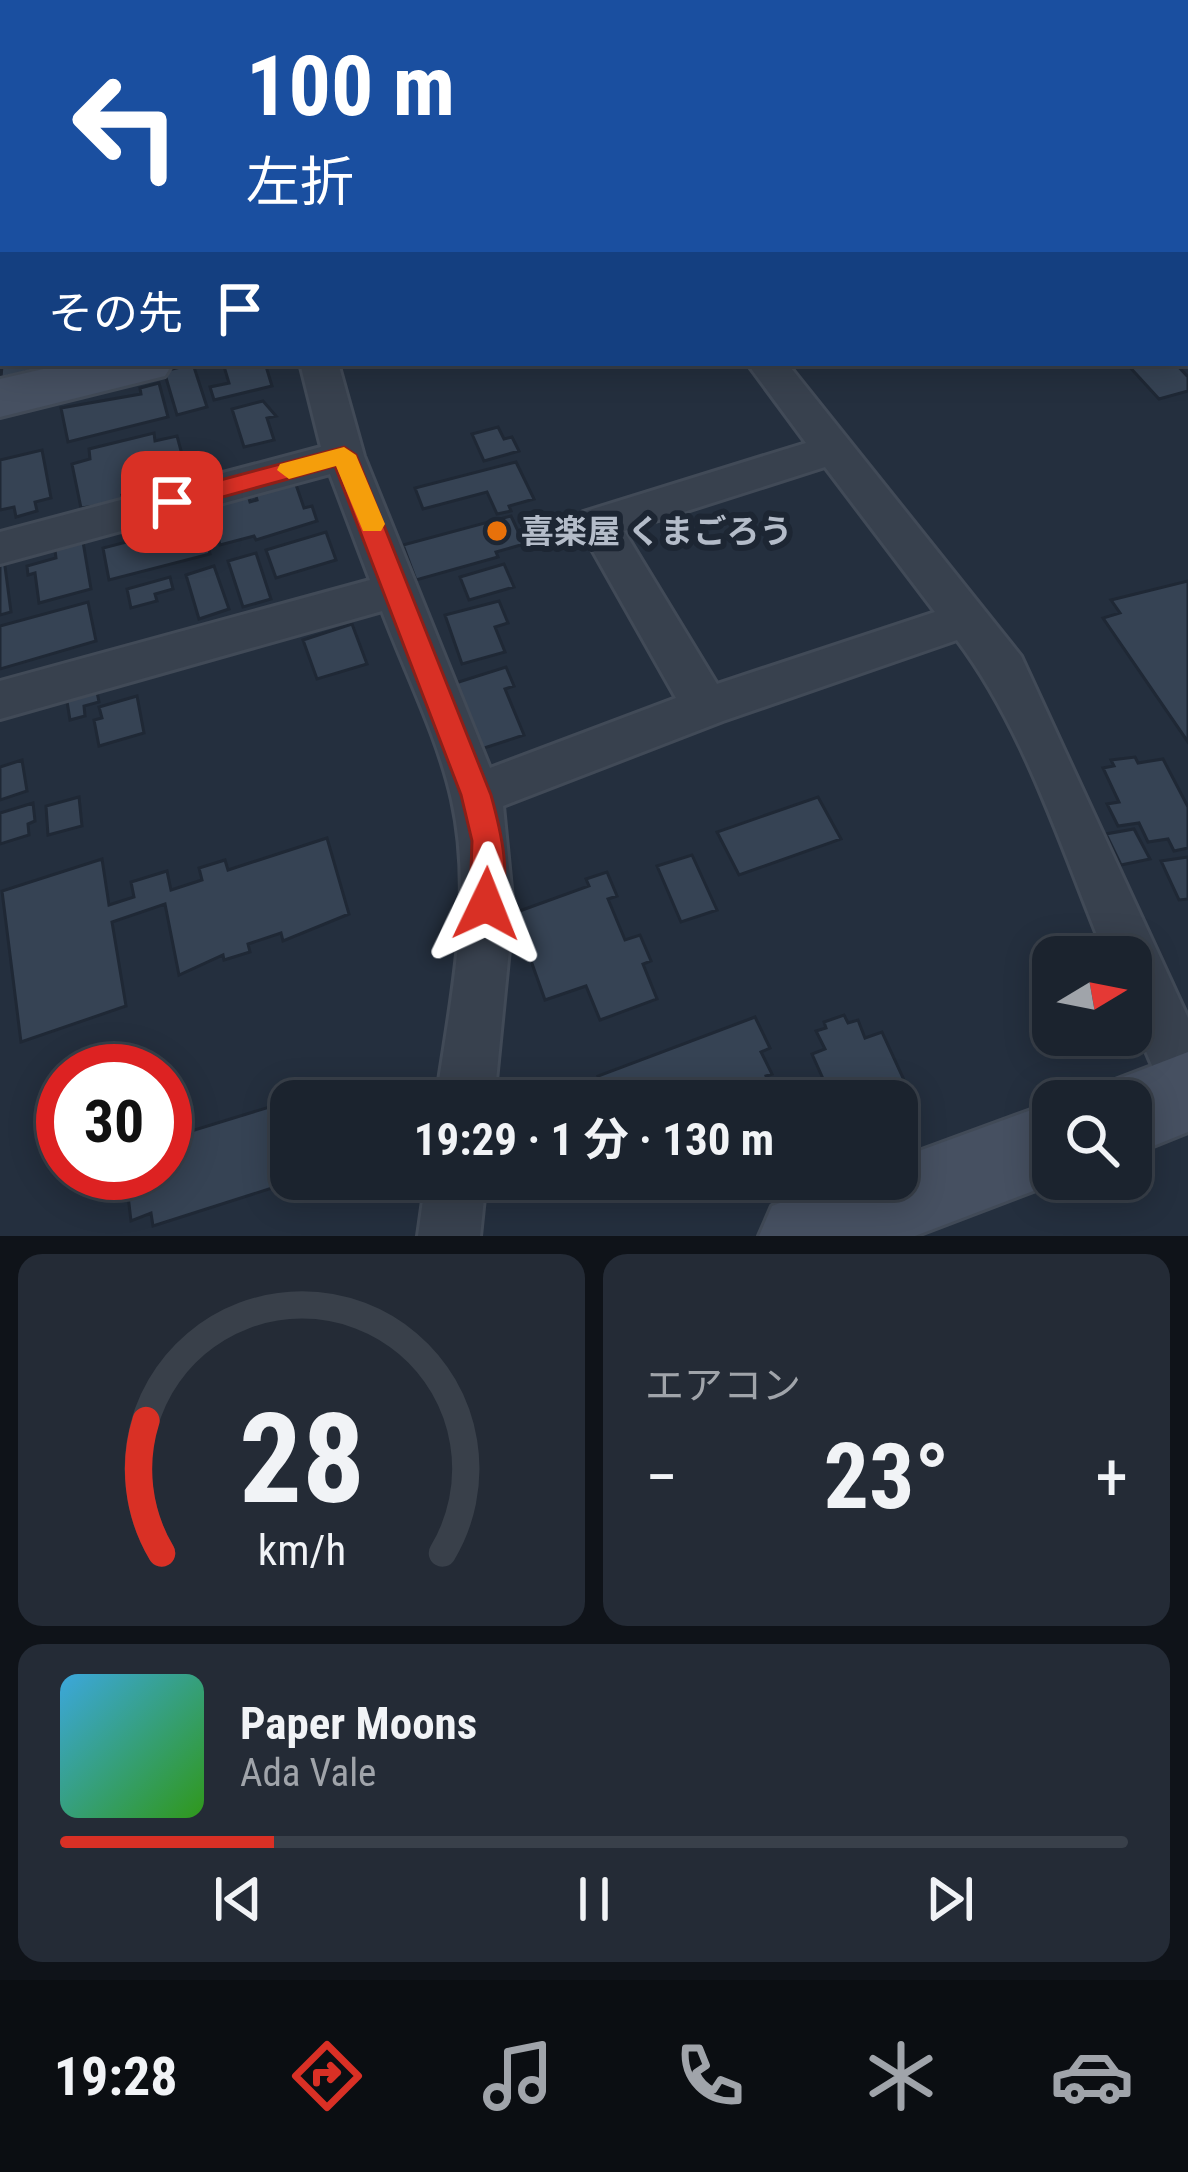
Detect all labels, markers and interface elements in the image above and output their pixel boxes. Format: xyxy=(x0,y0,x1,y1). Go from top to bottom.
text: 100 m xyxy=(246,37,455,136)
icon: left xyxy=(48,48,204,204)
text: 左折 xyxy=(246,151,354,214)
icon: arrive xyxy=(207,276,273,342)
text: その先 xyxy=(48,287,183,340)
pin xyxy=(121,451,223,553)
icon: arrive xyxy=(139,469,205,535)
place label: 喜楽屋 くまごろう xyxy=(521,512,793,551)
marker: 喜楽屋 くまごろう xyxy=(484,518,510,544)
position arrow xyxy=(423,841,549,967)
north arrow xyxy=(1032,936,1152,1056)
map controls xyxy=(1032,936,1152,1200)
speed limit sign: 30 xyxy=(36,1044,192,1200)
button: search xyxy=(1032,1080,1152,1200)
text: 19:29 · 1 分 · 130 m xyxy=(414,1113,774,1166)
text: エアコン xyxy=(645,1363,801,1409)
text: 28 xyxy=(238,1386,365,1532)
text: 23° xyxy=(824,1425,950,1530)
text: − xyxy=(645,1439,678,1516)
text: + xyxy=(1095,1439,1128,1516)
text: km/h xyxy=(257,1525,346,1575)
text: Paper Moons xyxy=(240,1697,477,1750)
text: Ada Vale xyxy=(240,1750,376,1796)
icon: previous xyxy=(205,1866,271,1932)
icon: pause xyxy=(561,1866,627,1932)
icon: next xyxy=(917,1866,983,1932)
icon: directions xyxy=(285,2034,369,2118)
icon: music xyxy=(476,2034,560,2118)
icon: phone xyxy=(668,2034,752,2118)
icon: climate xyxy=(859,2034,943,2118)
icon: car xyxy=(1050,2034,1134,2118)
text: 19:28 xyxy=(54,2045,178,2108)

